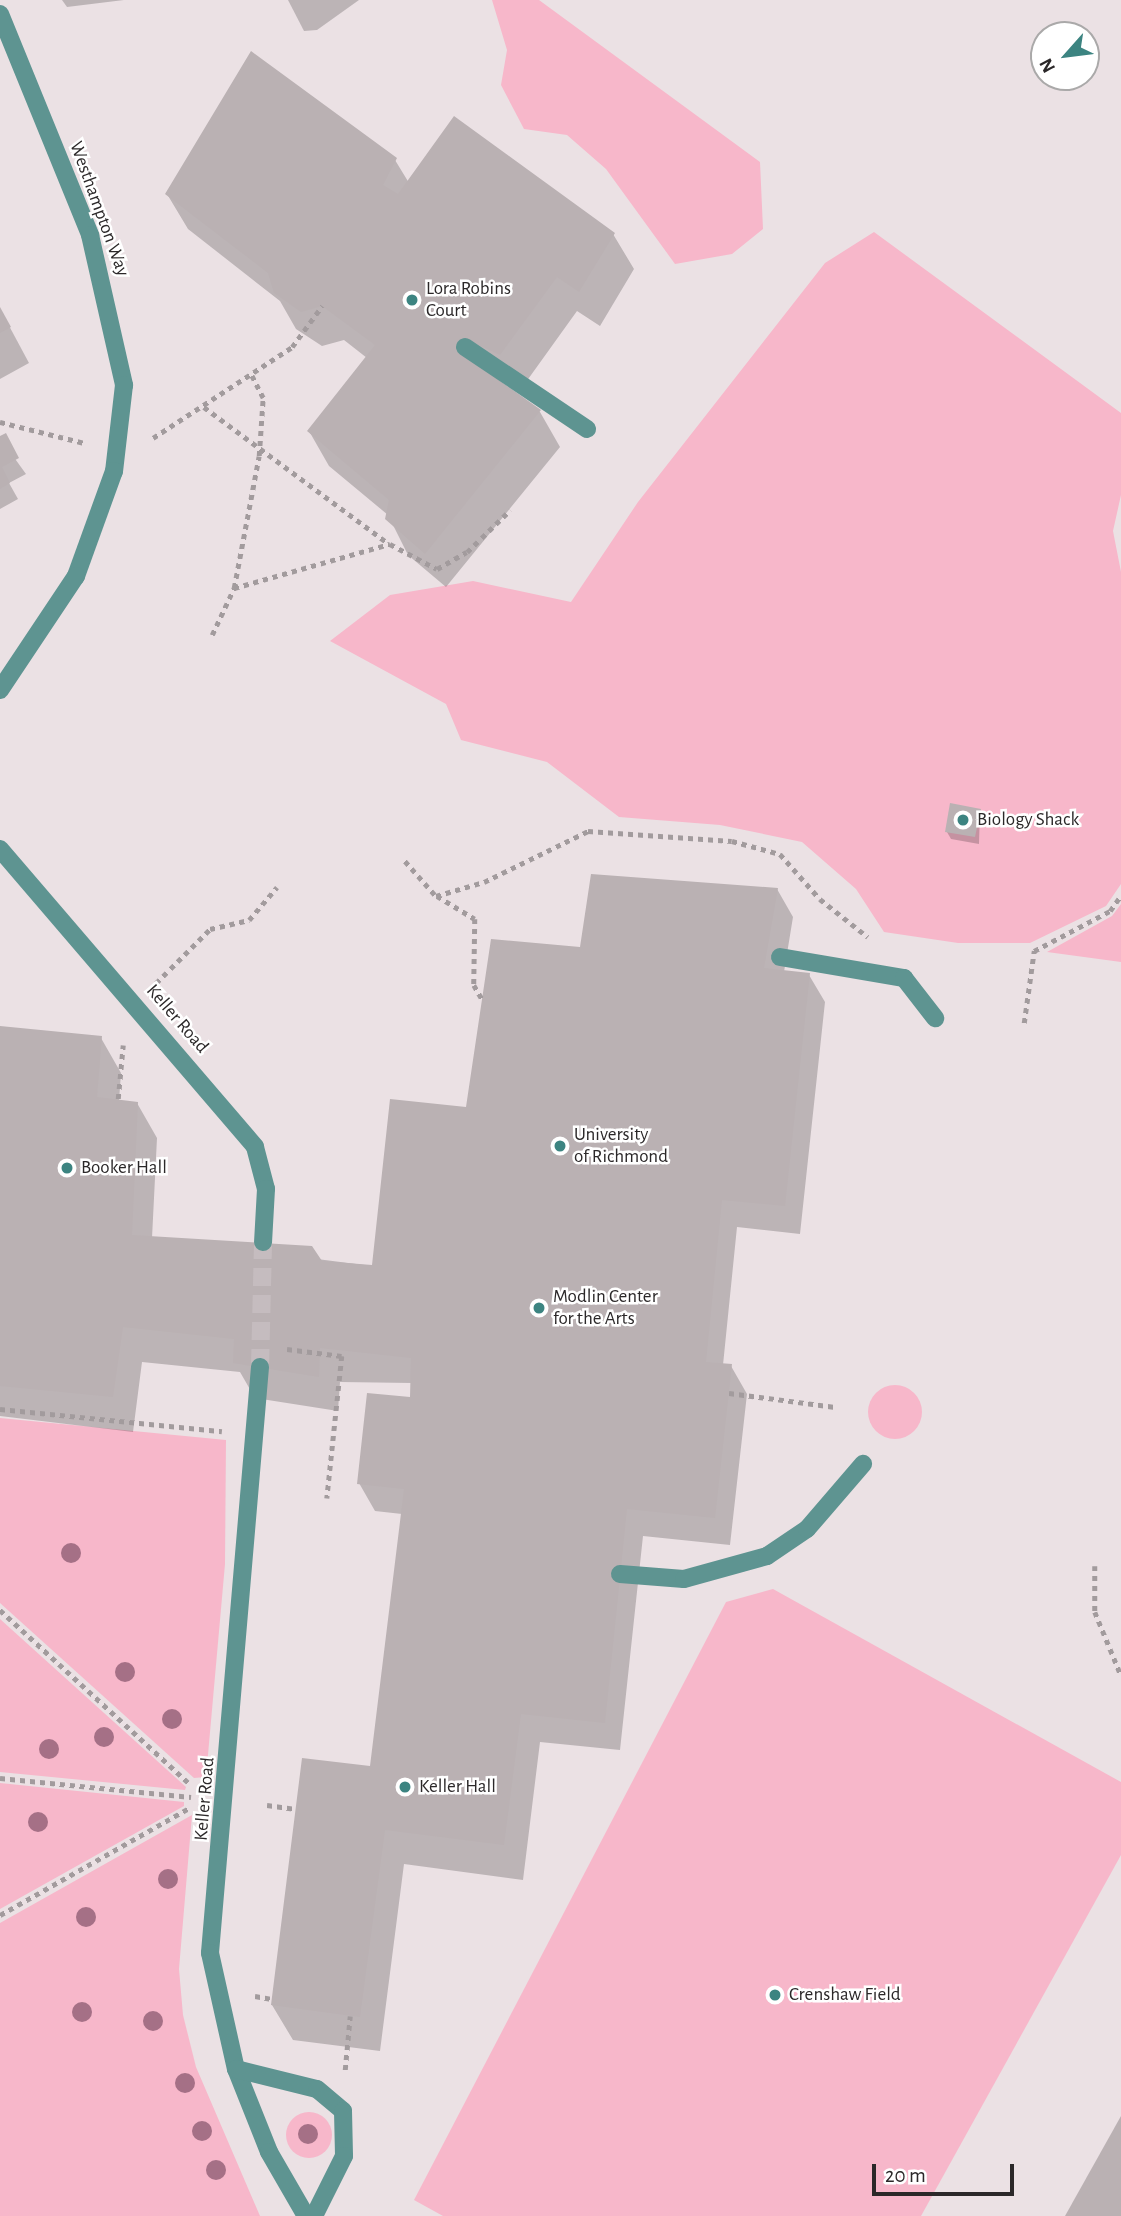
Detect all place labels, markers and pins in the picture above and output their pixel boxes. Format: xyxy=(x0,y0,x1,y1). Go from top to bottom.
place label: Lora Robins Court xyxy=(426,278,511,322)
marker: Lora Robins Court xyxy=(404,292,420,308)
place label: Biology Shack xyxy=(977,809,1079,831)
marker: Biology Shack xyxy=(955,812,971,828)
place label: University of Richmond xyxy=(574,1124,668,1168)
marker: University of Richmond xyxy=(552,1138,568,1154)
place label: Booker Hall xyxy=(81,1157,167,1179)
marker: Booker Hall xyxy=(59,1160,75,1176)
place label: Modlin Center for the Arts xyxy=(553,1286,658,1330)
marker: Modlin Center for the Arts xyxy=(531,1300,547,1316)
place label: Keller Hall xyxy=(419,1776,496,1798)
marker: Keller Hall xyxy=(397,1779,413,1795)
place label: Crenshaw Field xyxy=(789,1984,901,2006)
marker: Crenshaw Field xyxy=(767,1987,783,2003)

